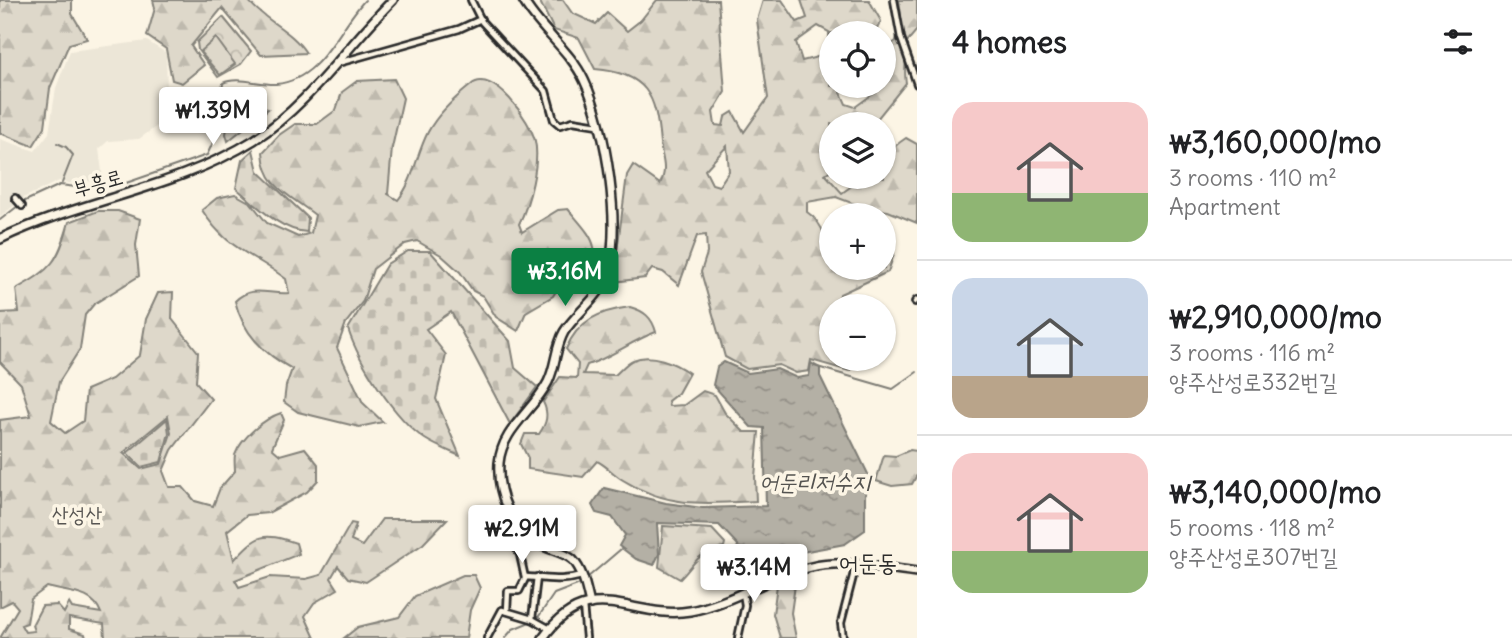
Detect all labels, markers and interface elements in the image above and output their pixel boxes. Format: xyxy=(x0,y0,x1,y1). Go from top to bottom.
map controls xyxy=(819,21,896,371)
button: locate xyxy=(819,21,896,98)
text: 4 homes xyxy=(952,23,1067,61)
icon: filters xyxy=(1439,23,1477,61)
pin: ₩1.39M xyxy=(156,88,270,147)
text: ₩1.39M xyxy=(175,95,251,124)
button: layers xyxy=(819,112,896,189)
text: ₩3,160,000/mo xyxy=(1169,123,1381,161)
icon: home xyxy=(1008,130,1092,214)
street label: 부흥로 xyxy=(70,163,126,202)
text: 3 rooms · 110 m² xyxy=(1169,163,1337,192)
text: Apartment xyxy=(1169,192,1281,221)
button: + xyxy=(819,203,896,280)
pin: ₩3.16M xyxy=(508,248,622,308)
text: ₩3.16M xyxy=(527,256,603,285)
button: − xyxy=(819,294,896,371)
text: ₩2,910,000/mo xyxy=(1169,298,1382,336)
icon: home xyxy=(1008,306,1092,390)
text: 3 rooms · 116 m² xyxy=(1169,338,1335,367)
text: 양주산성로332번길 xyxy=(1169,367,1337,396)
water label: 어둔리저수지 xyxy=(759,467,873,496)
text: ₩3,140,000/mo xyxy=(1169,473,1381,511)
icon: home xyxy=(1008,481,1092,565)
park label: 산성산 xyxy=(52,501,102,528)
pin: ₩2.91M xyxy=(465,505,579,565)
text: ₩2.91M xyxy=(484,513,560,542)
text: 5 rooms · 118 m² xyxy=(1169,513,1335,542)
text: 양주산성로307번길 xyxy=(1169,542,1338,571)
pin: ₩3.14M xyxy=(697,544,811,604)
district label: 어둔동 xyxy=(839,547,897,577)
text: ₩3.14M xyxy=(716,552,792,581)

